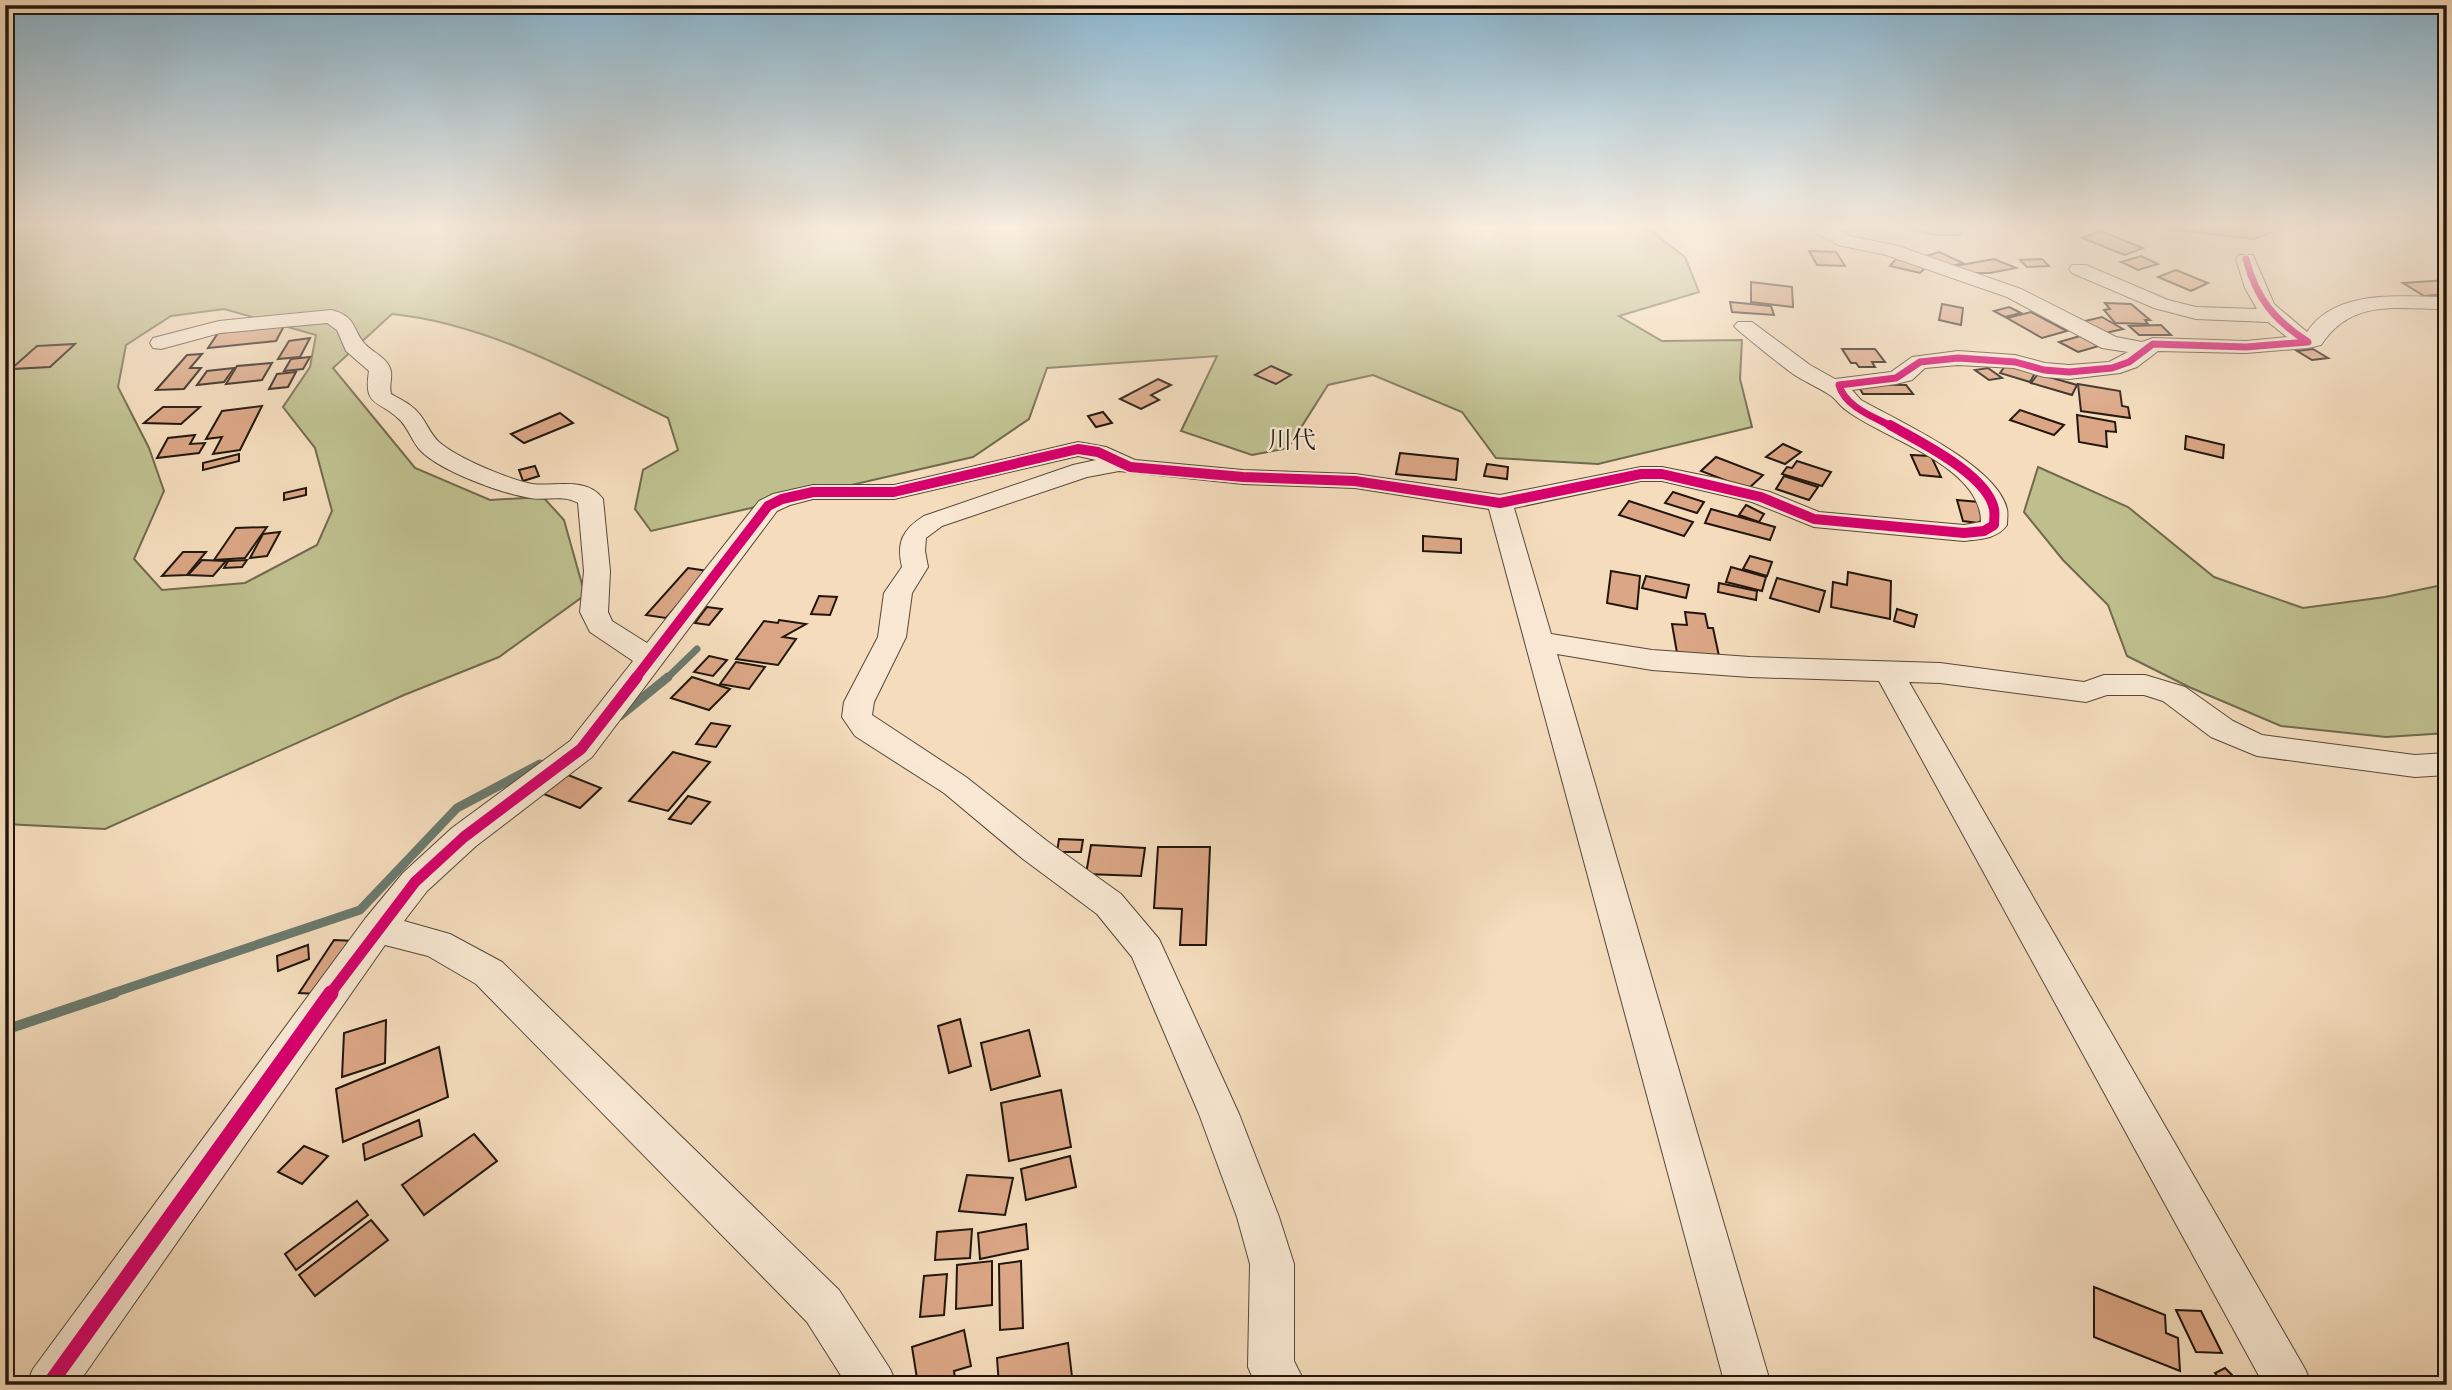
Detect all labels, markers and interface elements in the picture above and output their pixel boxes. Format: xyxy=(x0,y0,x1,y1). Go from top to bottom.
district label: 川代 xyxy=(1268,424,1316,455)

